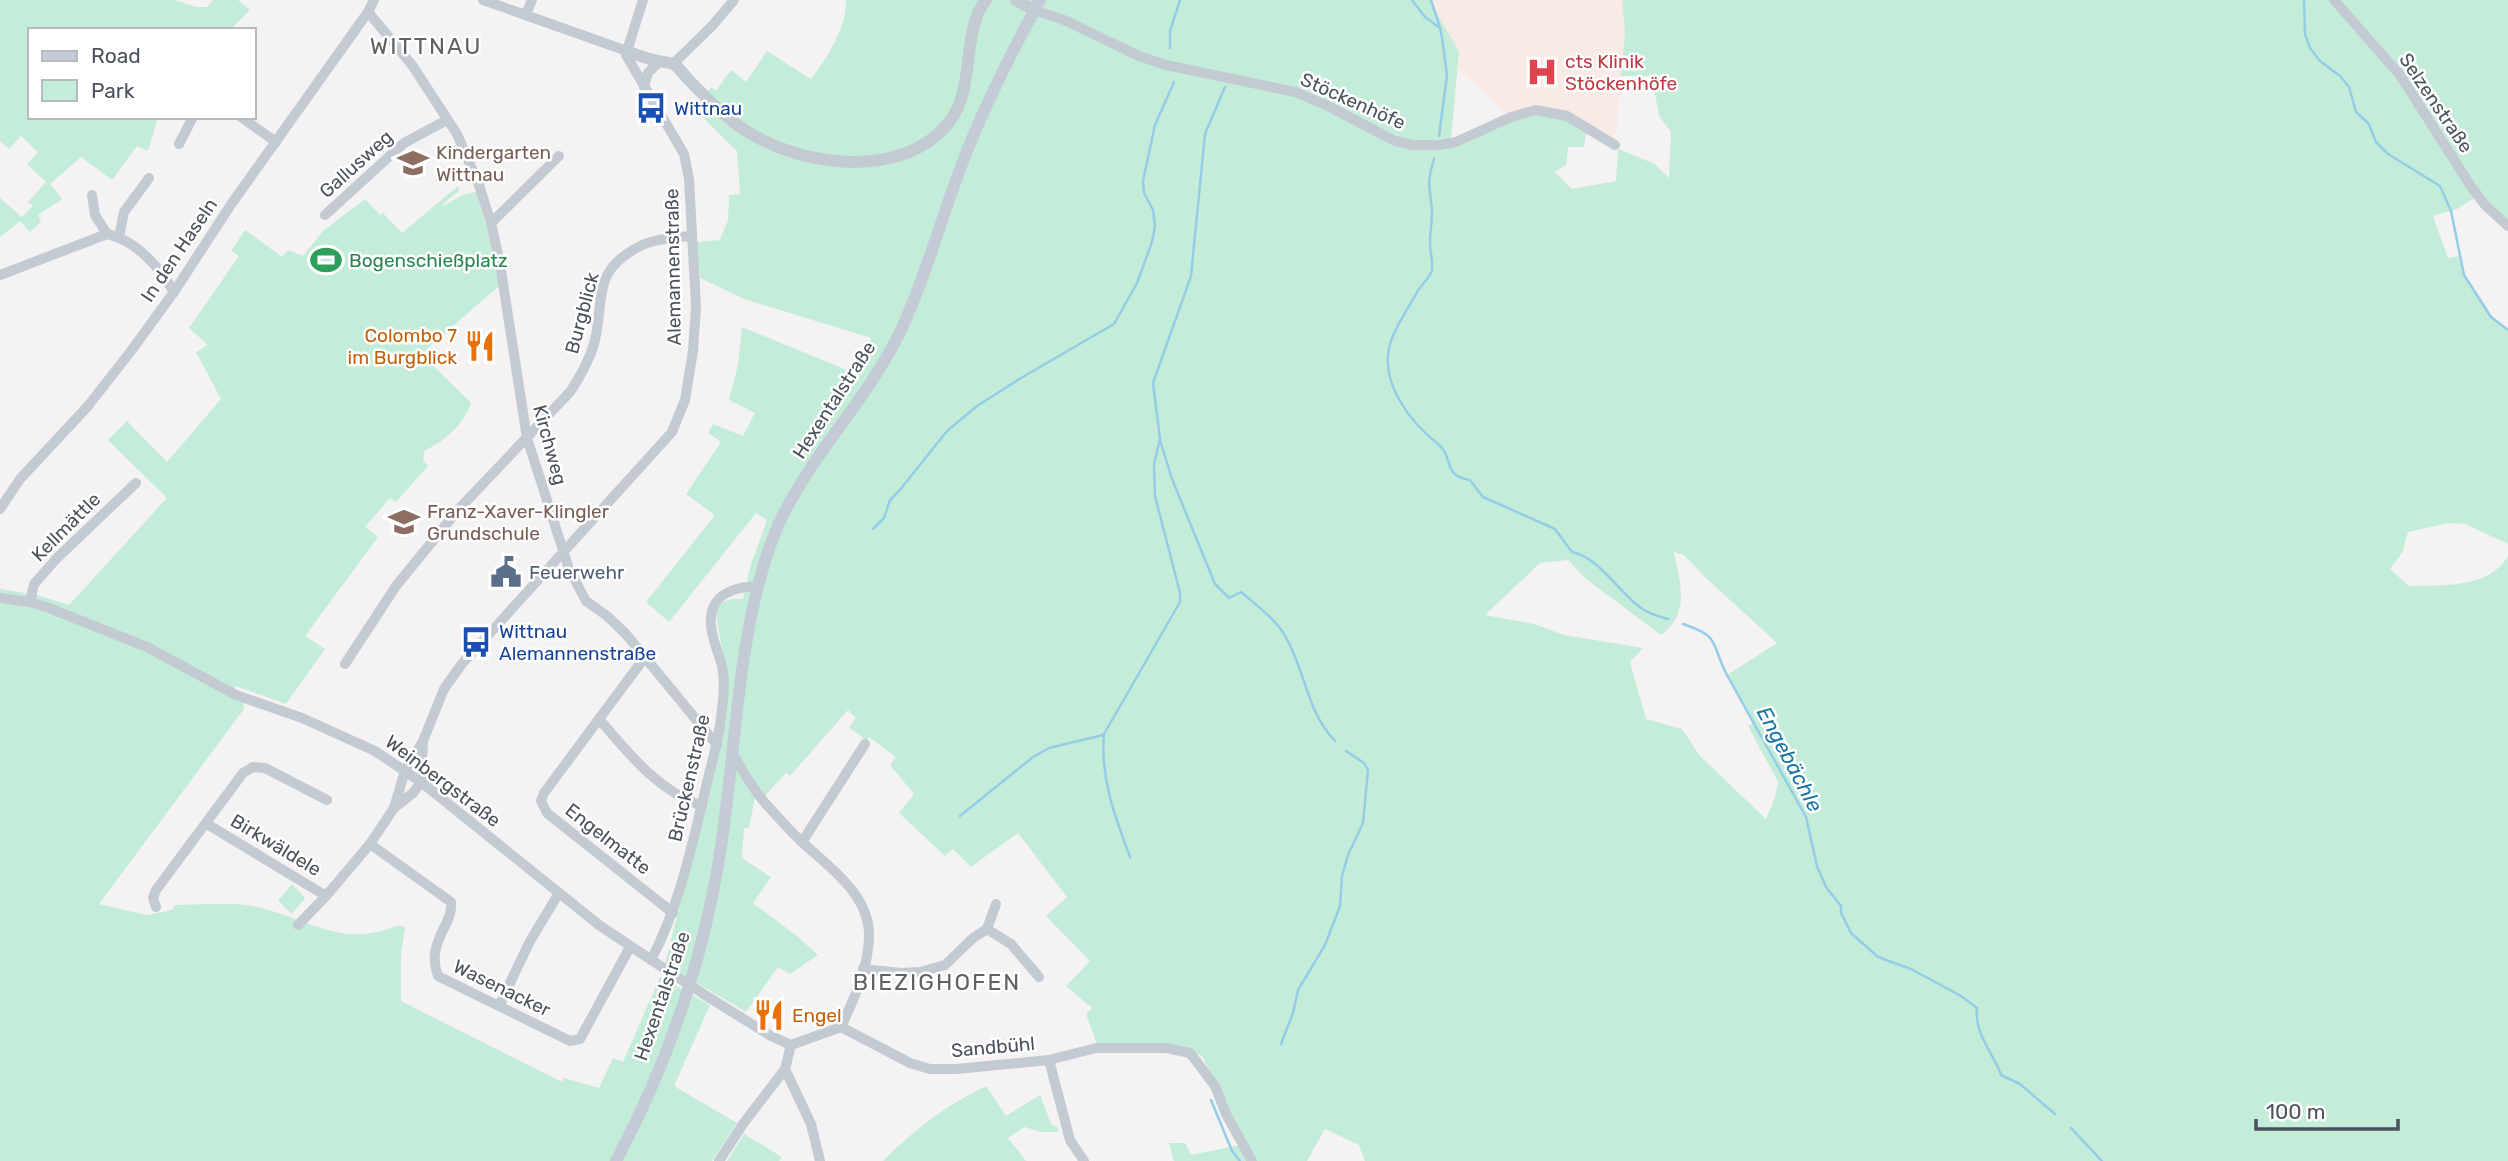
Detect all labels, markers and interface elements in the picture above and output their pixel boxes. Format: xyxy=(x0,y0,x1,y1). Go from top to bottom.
legend xyxy=(28,28,256,119)
district label: WITTNAU xyxy=(370,32,482,60)
text: Road xyxy=(91,43,141,68)
street label: Selzenstraße xyxy=(2394,49,2478,157)
place label: cts Klinik Stöckenhöfe xyxy=(1565,50,1677,95)
hospital icon: cts Klinik Stöckenhöfe xyxy=(1525,55,1559,89)
street label: Stöckenhöfe xyxy=(1297,68,1409,134)
text: Park xyxy=(91,78,135,103)
bus stop icon: Wittnau xyxy=(634,91,668,125)
place label: Wittnau xyxy=(674,97,742,120)
street label: Gallusweg xyxy=(315,125,397,203)
place label: Kindergarten Wittnau xyxy=(436,141,551,186)
school or university icon: Kindergarten Wittnau xyxy=(396,146,430,180)
street label: Alemannenstraße xyxy=(660,188,686,346)
street label: In den Haseln xyxy=(136,194,222,306)
sports icon: Bogenschießplatz xyxy=(309,243,343,277)
place label: Bogenschießplatz xyxy=(349,249,508,272)
street label: Burgblick xyxy=(560,270,604,356)
place label: Colombo 7 im Burgblick xyxy=(348,324,457,369)
restaurant icon: Colombo 7 im Burgblick xyxy=(463,329,497,363)
street label: Hexentalstraße xyxy=(788,337,880,463)
street label: Kirchweg xyxy=(528,402,572,488)
street label: Kellmättle xyxy=(27,488,105,566)
place label: Franz-Xaver-Klingler Grundschule xyxy=(427,500,610,545)
school or university icon: Franz-Xaver-Klingler Grundschule xyxy=(387,505,421,539)
public building icon: Feuerwehr xyxy=(489,555,523,589)
place label: Feuerwehr xyxy=(529,561,625,584)
place label: Wittnau Alemannenstraße xyxy=(499,620,656,665)
bus stop icon: Wittnau Alemannenstraße xyxy=(459,625,493,659)
water label: Engebächle xyxy=(1752,702,1828,816)
street label: Brückenstraße xyxy=(663,712,715,844)
street label: Weinbergstraße xyxy=(381,730,505,832)
street label: Engelmatte xyxy=(561,798,655,880)
street label: Birkwäldele xyxy=(227,809,325,881)
street label: Hexentalstraße xyxy=(629,928,695,1064)
street label: Wasenacker xyxy=(450,955,555,1022)
district label: BIEZIGHOFEN xyxy=(853,968,1021,996)
restaurant icon: Engel xyxy=(752,998,786,1032)
place label: Engel xyxy=(792,1004,842,1027)
street label: Sandbühl xyxy=(950,1032,1036,1062)
scale bar xyxy=(2256,1088,2398,1132)
text: 100 m xyxy=(2266,1099,2325,1124)

